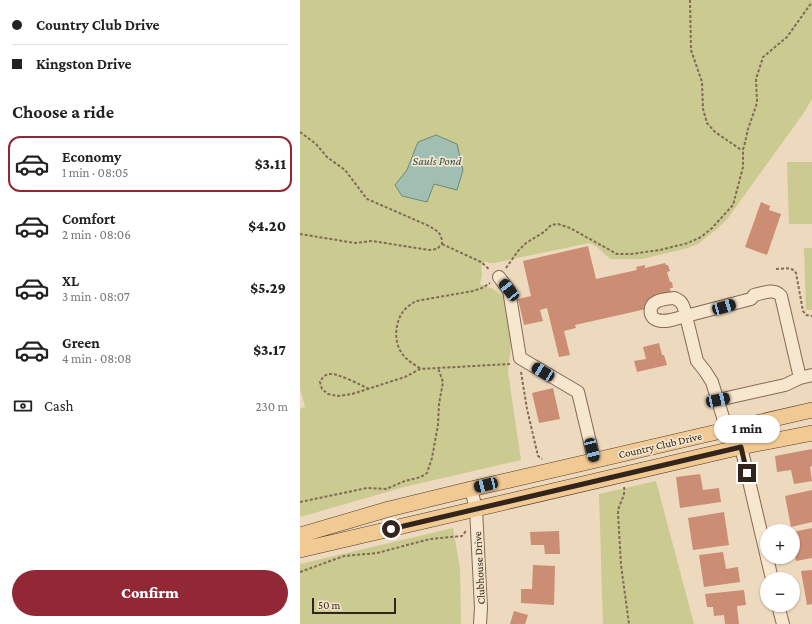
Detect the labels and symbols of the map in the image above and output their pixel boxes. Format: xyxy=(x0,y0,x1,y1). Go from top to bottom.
water label: Sauls Pond xyxy=(413,154,462,168)
car xyxy=(497,277,521,303)
car xyxy=(711,298,737,316)
car xyxy=(530,361,556,383)
car xyxy=(705,392,731,408)
callout: 1 min xyxy=(714,415,780,443)
street label: Country Club Drive xyxy=(617,430,703,461)
car xyxy=(583,437,601,463)
route end xyxy=(738,464,756,482)
car xyxy=(473,476,499,494)
route start xyxy=(382,520,400,538)
street label: Clubhouse Drive xyxy=(471,531,487,605)
scale bar xyxy=(312,596,396,615)

